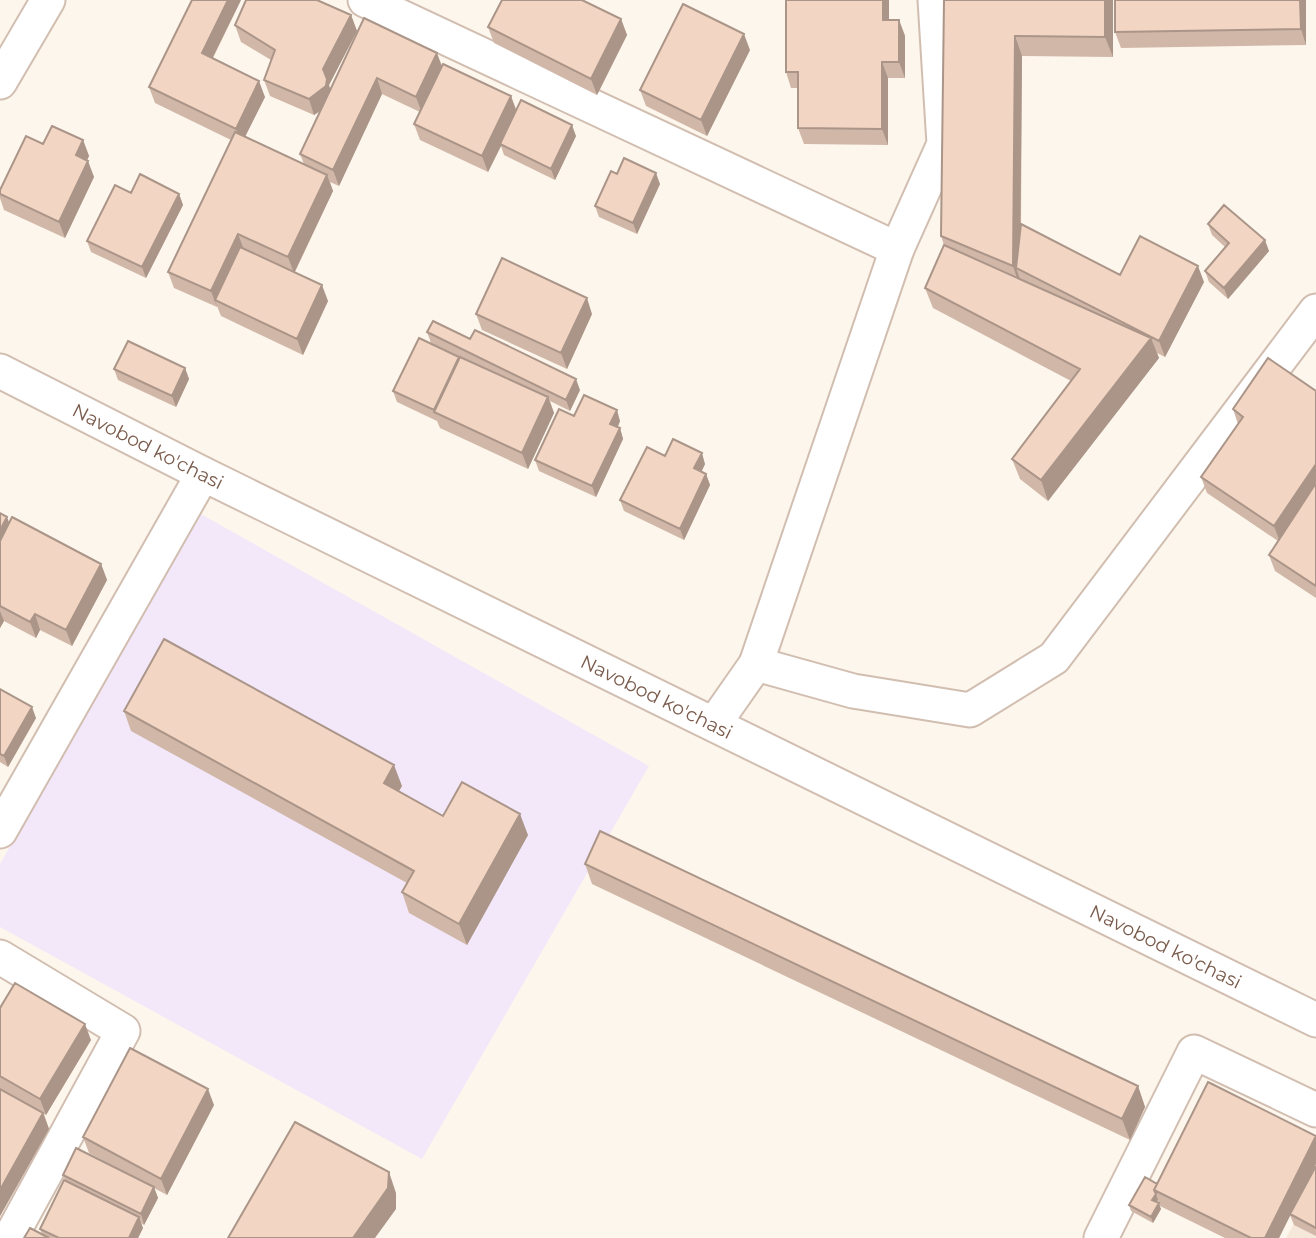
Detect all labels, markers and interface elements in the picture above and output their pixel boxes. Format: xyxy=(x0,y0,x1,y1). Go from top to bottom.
street label: Navobod ko'chasi xyxy=(69,398,227,494)
street label: Navobod ko'chasi xyxy=(577,650,736,744)
street label: Navobod ko'chasi xyxy=(1086,899,1245,993)

